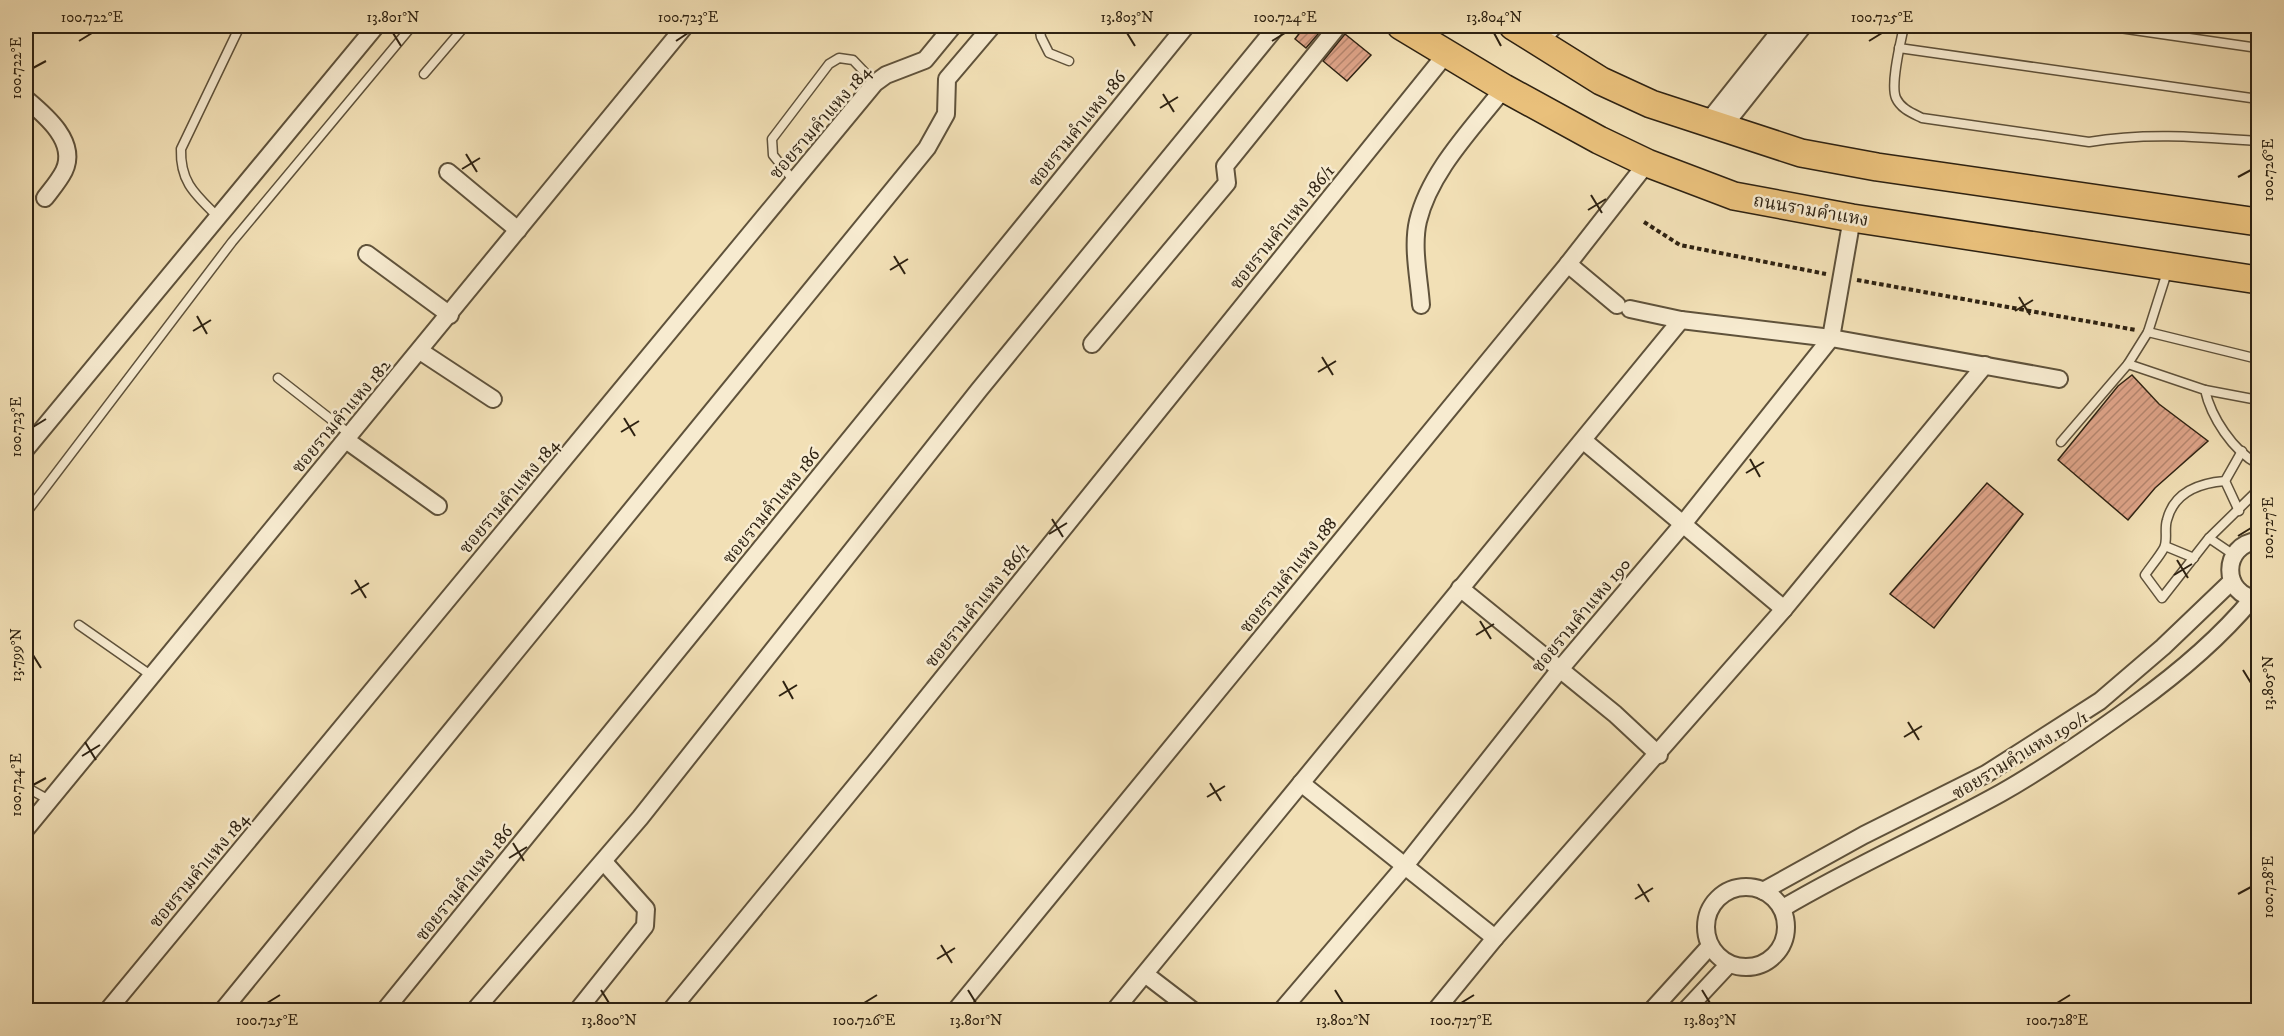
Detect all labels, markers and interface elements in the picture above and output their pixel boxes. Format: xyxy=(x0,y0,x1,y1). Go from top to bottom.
text: 100.722°E xyxy=(61,8,124,27)
text: 13.801°N xyxy=(367,8,419,27)
text: 100.723°E xyxy=(658,8,719,27)
text: 13.803°N xyxy=(1101,8,1153,27)
text: 100.724°E xyxy=(1253,8,1317,27)
text: 13.804°N xyxy=(1466,8,1522,27)
text: 100.725°E xyxy=(1851,8,1914,27)
text: 100.722°E xyxy=(7,36,26,99)
street label: ซอยรามคำแหง 184 xyxy=(765,61,877,184)
street label: ซอยรามคำแหง 186 xyxy=(1024,67,1132,192)
text: 100.726°E xyxy=(2259,138,2278,201)
street label: ซอยรามคำแหง 186/1 xyxy=(1226,161,1340,295)
street label: ถนนรามคำแหง xyxy=(1751,190,1870,232)
street label: ซอยรามคำแหง 182 xyxy=(288,355,396,478)
text: 100.723°E xyxy=(7,396,26,457)
street label: ซอยรามคำแหง 184 xyxy=(455,434,565,559)
street label: ซอยรามคำแหง 186 xyxy=(718,444,826,569)
text: 100.727°E xyxy=(2259,496,2278,559)
street label: ซอยรามคำแหง 188 xyxy=(1235,513,1342,638)
street label: ซอยรามคำแหง 186/1 xyxy=(921,539,1035,673)
street label: ซอยรามคำแหง 190 xyxy=(1527,554,1636,678)
text: 13.799°N xyxy=(7,628,26,682)
text: 13.805°N xyxy=(2259,656,2278,710)
street label: ซอยรามคำแหง 190/1 xyxy=(1949,707,2092,805)
text: 100.724°E xyxy=(7,753,26,817)
street label: ซอยรามคำแหง 184 xyxy=(145,808,255,933)
street label: ซอยรามคำแหง 186 xyxy=(411,821,519,946)
text: 100.728°E xyxy=(2259,855,2278,918)
text: 100.725°E xyxy=(236,1011,299,1030)
text: 13.800°N xyxy=(581,1011,637,1030)
text: 100.726°E xyxy=(833,1011,896,1030)
text: 13.801°N xyxy=(950,1011,1002,1030)
text: 13.802°N xyxy=(1316,1011,1370,1030)
text: 100.727°E xyxy=(1430,1011,1493,1030)
text: 13.803°N xyxy=(1684,1011,1736,1030)
text: 100.728°E xyxy=(2026,1011,2089,1030)

